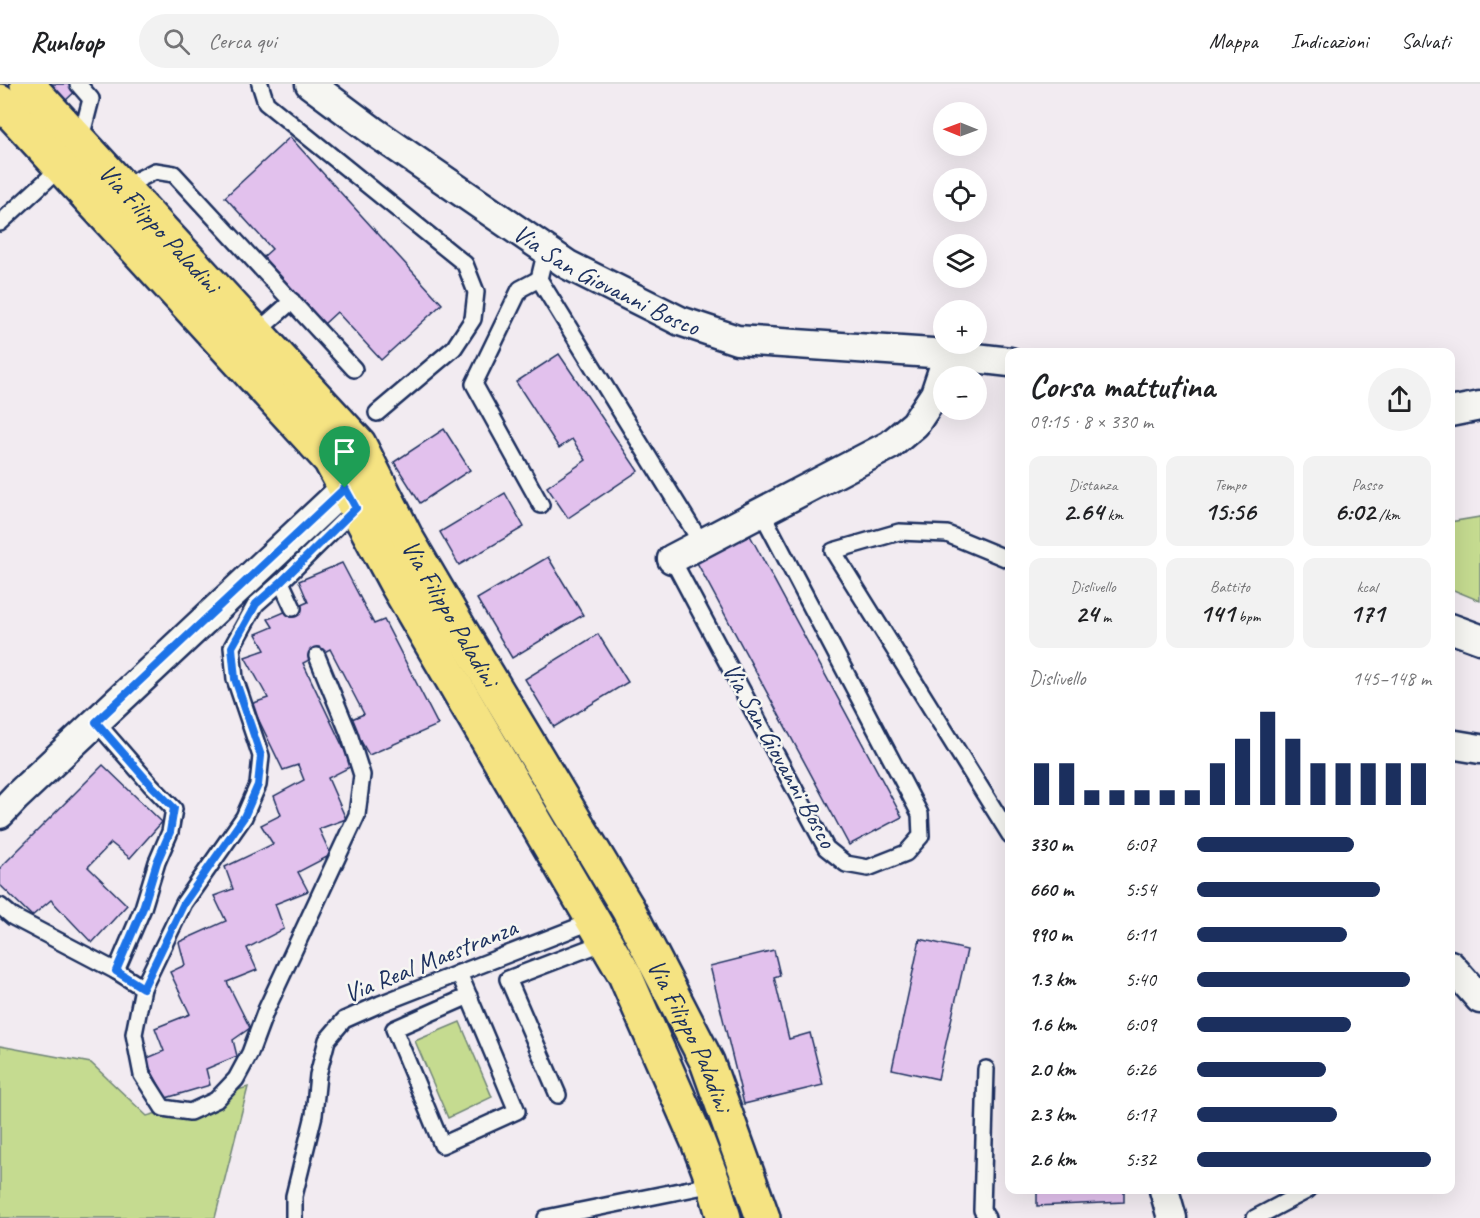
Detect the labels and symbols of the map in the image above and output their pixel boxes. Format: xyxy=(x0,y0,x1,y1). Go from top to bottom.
north arrow xyxy=(933,102,987,156)
street label: Via Filippo Paladini xyxy=(91,157,230,303)
street label: Via San Giovanni Bosco xyxy=(507,216,705,344)
pin xyxy=(319,426,370,488)
street label: Via Filippo Paladini xyxy=(394,534,508,695)
street label: Via San Giovanni Bosco xyxy=(715,657,845,855)
street label: Via Real Maestranza xyxy=(339,910,523,1010)
street label: Via Filippo Paladini xyxy=(640,954,740,1119)

